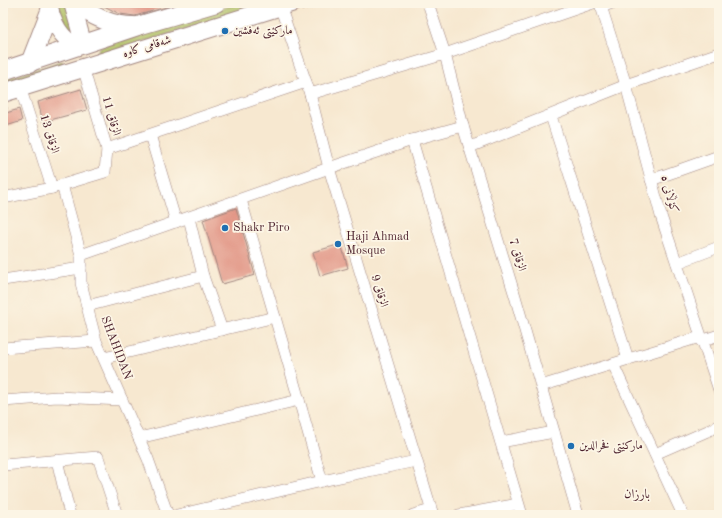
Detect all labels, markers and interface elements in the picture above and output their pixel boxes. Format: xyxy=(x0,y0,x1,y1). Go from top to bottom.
place label: مارکێتی ئەفشین xyxy=(233,24,293,39)
marker: مارکێتی ئەفشین xyxy=(220,26,230,36)
street label: شەقامی کاوە xyxy=(121,33,173,61)
street label: الزقاق 11 xyxy=(100,95,122,138)
street label: الزقاق 13 xyxy=(37,113,61,156)
street label: کۆڵانی ٥ xyxy=(657,173,681,215)
place label: Shakr Piro xyxy=(233,222,290,234)
marker: Shakr Piro xyxy=(220,223,230,233)
place label: Haji Ahmad Mosque xyxy=(346,231,409,257)
street label: الزقاق 7 xyxy=(506,237,528,273)
marker: Haji Ahmad Mosque xyxy=(333,239,343,249)
street label: الزقاق 9 xyxy=(368,273,390,309)
street label: SHAHIDAN xyxy=(98,314,134,382)
place label: مارکێتی فخرالدین xyxy=(579,439,643,454)
marker: مارکێتی فخرالدین xyxy=(566,441,576,451)
district label: بارزان xyxy=(624,488,650,502)

